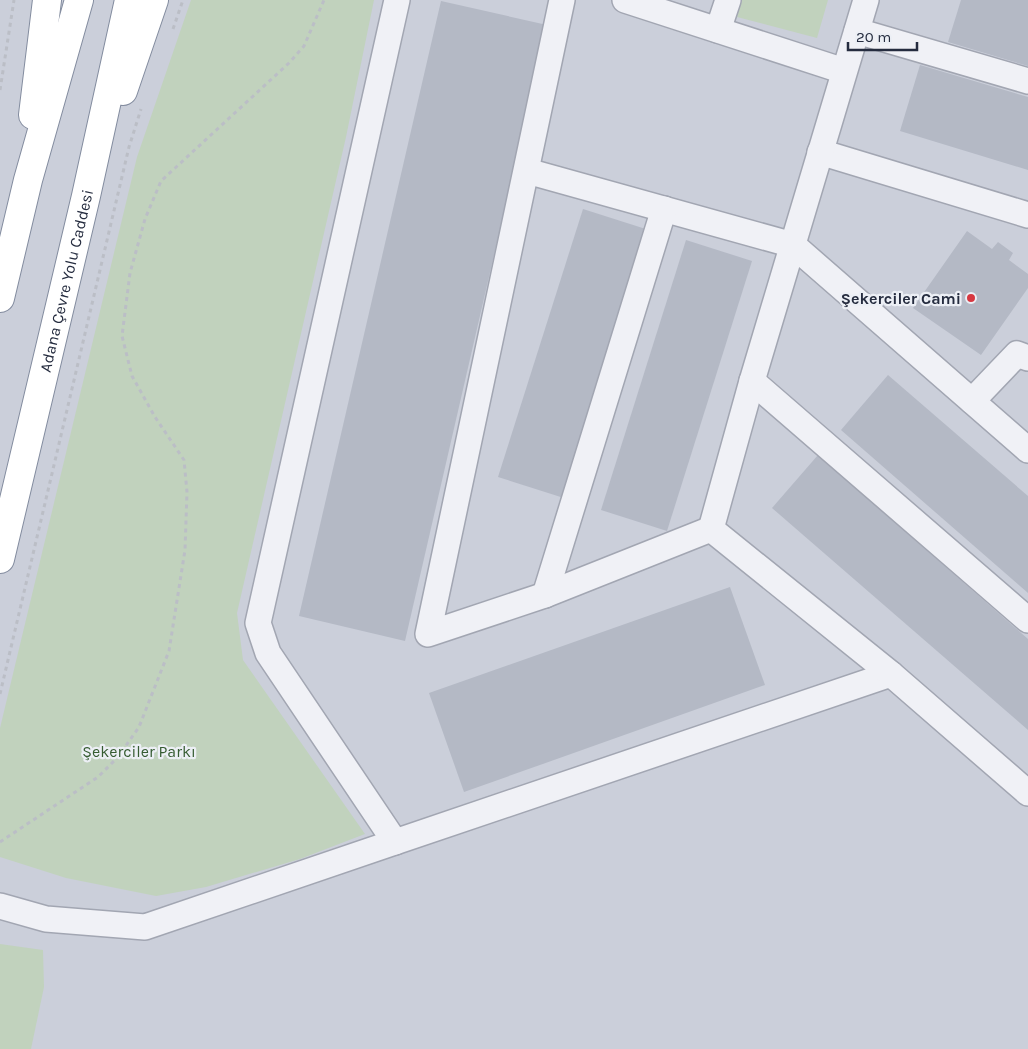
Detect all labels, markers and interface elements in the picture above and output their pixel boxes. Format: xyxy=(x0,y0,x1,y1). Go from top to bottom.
scale bar xyxy=(848,20,917,52)
text: 20 m xyxy=(856,28,891,46)
street label: Adana Çevre Yolu Caddesi xyxy=(36,188,97,374)
place label: Şekerciler Cami xyxy=(841,289,961,308)
marker: Şekerciler Cami xyxy=(965,292,977,304)
park label: Şekerciler Parkı xyxy=(82,742,196,761)

